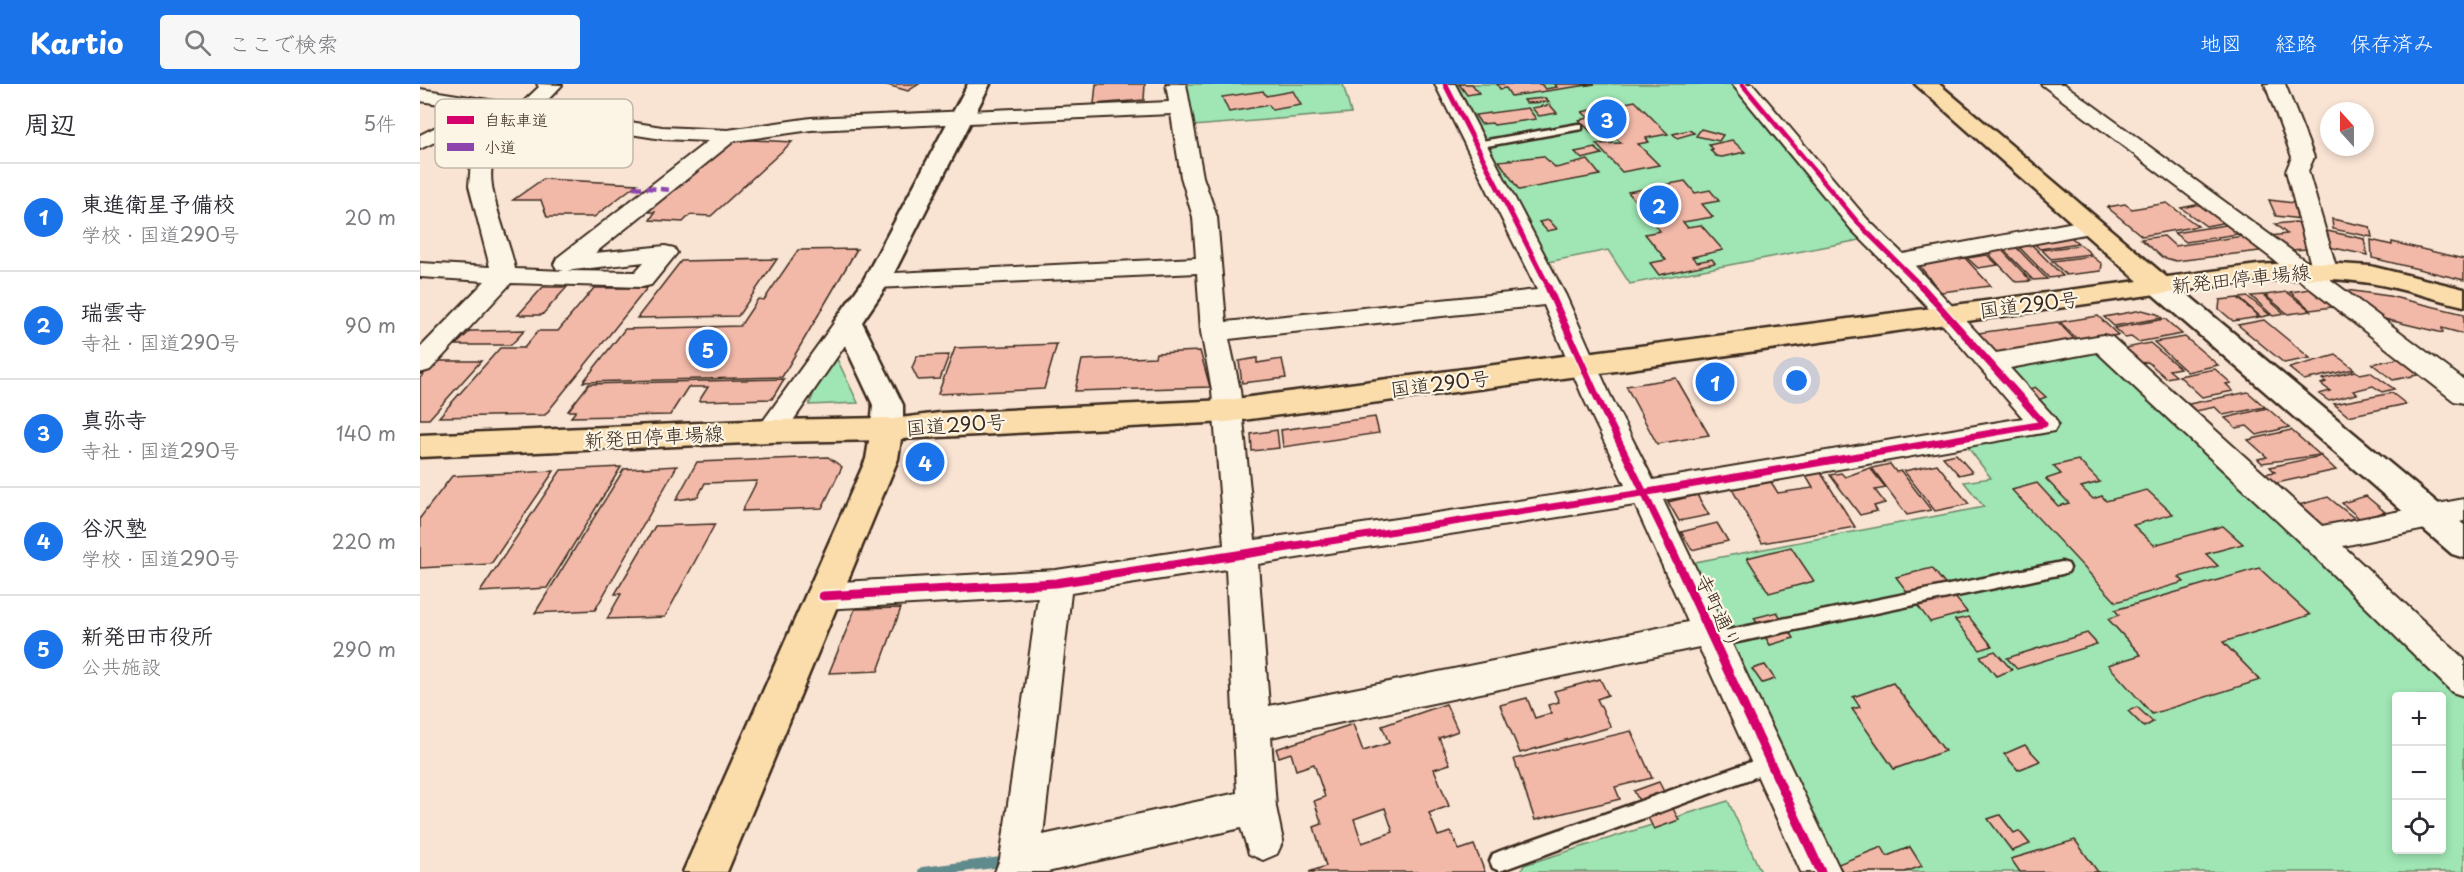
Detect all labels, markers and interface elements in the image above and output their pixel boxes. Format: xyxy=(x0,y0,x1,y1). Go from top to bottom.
search box xyxy=(160,15,580,69)
text: Kartio xyxy=(30,21,124,64)
icon: search xyxy=(181,26,214,59)
text: ここで検索 xyxy=(229,26,339,59)
text: 地図 xyxy=(2200,26,2242,58)
text: 経路 xyxy=(2275,26,2317,58)
text: 保存済み xyxy=(2350,26,2434,58)
pin: 3 xyxy=(1588,96,1626,141)
legend xyxy=(435,99,633,168)
north arrow xyxy=(2320,102,2374,156)
text: 周辺 xyxy=(24,104,76,143)
text: 自転車道 xyxy=(484,107,548,131)
text: 5件 xyxy=(363,108,396,138)
text: 小道 xyxy=(484,134,516,158)
pin: 2 xyxy=(1640,182,1678,228)
text: 東進衛星予備校 xyxy=(81,186,235,219)
text: 1 xyxy=(39,202,48,232)
text: 20 m xyxy=(344,202,396,232)
text: 学校 · 国道290号 xyxy=(81,219,240,249)
street label: 新発田停車場線 xyxy=(2170,256,2312,300)
street label: 国道290号 xyxy=(1977,283,2081,325)
text: 瑞雲寺 xyxy=(81,294,147,327)
text: 2 xyxy=(36,310,51,340)
text: 90 m xyxy=(345,310,396,340)
pin: 5 xyxy=(688,326,728,372)
text: 寺社 · 国道290号 xyxy=(81,327,240,357)
pin: 1 xyxy=(1696,360,1734,404)
street label: 国道290号 xyxy=(1388,362,1492,404)
your location xyxy=(1782,366,1811,395)
text: 真弥寺 xyxy=(81,402,147,435)
street label: 国道290号 xyxy=(905,406,1007,442)
street label: 新発田停車場線 xyxy=(583,417,725,455)
text: 3 xyxy=(37,418,50,448)
text: 140 m xyxy=(336,418,396,448)
text: 寺社 · 国道290号 xyxy=(81,435,240,465)
pin: 4 xyxy=(906,440,944,484)
text: 谷沢塾 xyxy=(81,510,147,543)
text: 4 xyxy=(37,526,50,556)
text: 220 m xyxy=(332,526,396,556)
text: 学校 · 国道290号 xyxy=(81,543,240,573)
street label: 寺町通り xyxy=(1689,568,1749,654)
text: 新発田市役所 xyxy=(81,618,213,651)
text: 5 xyxy=(37,634,50,664)
text: 290 m xyxy=(332,634,396,664)
text: 公共施設 xyxy=(81,651,161,681)
map controls xyxy=(2392,692,2446,854)
button: + xyxy=(2392,692,2446,746)
button: − xyxy=(2392,746,2446,800)
button: locate xyxy=(2392,800,2446,854)

